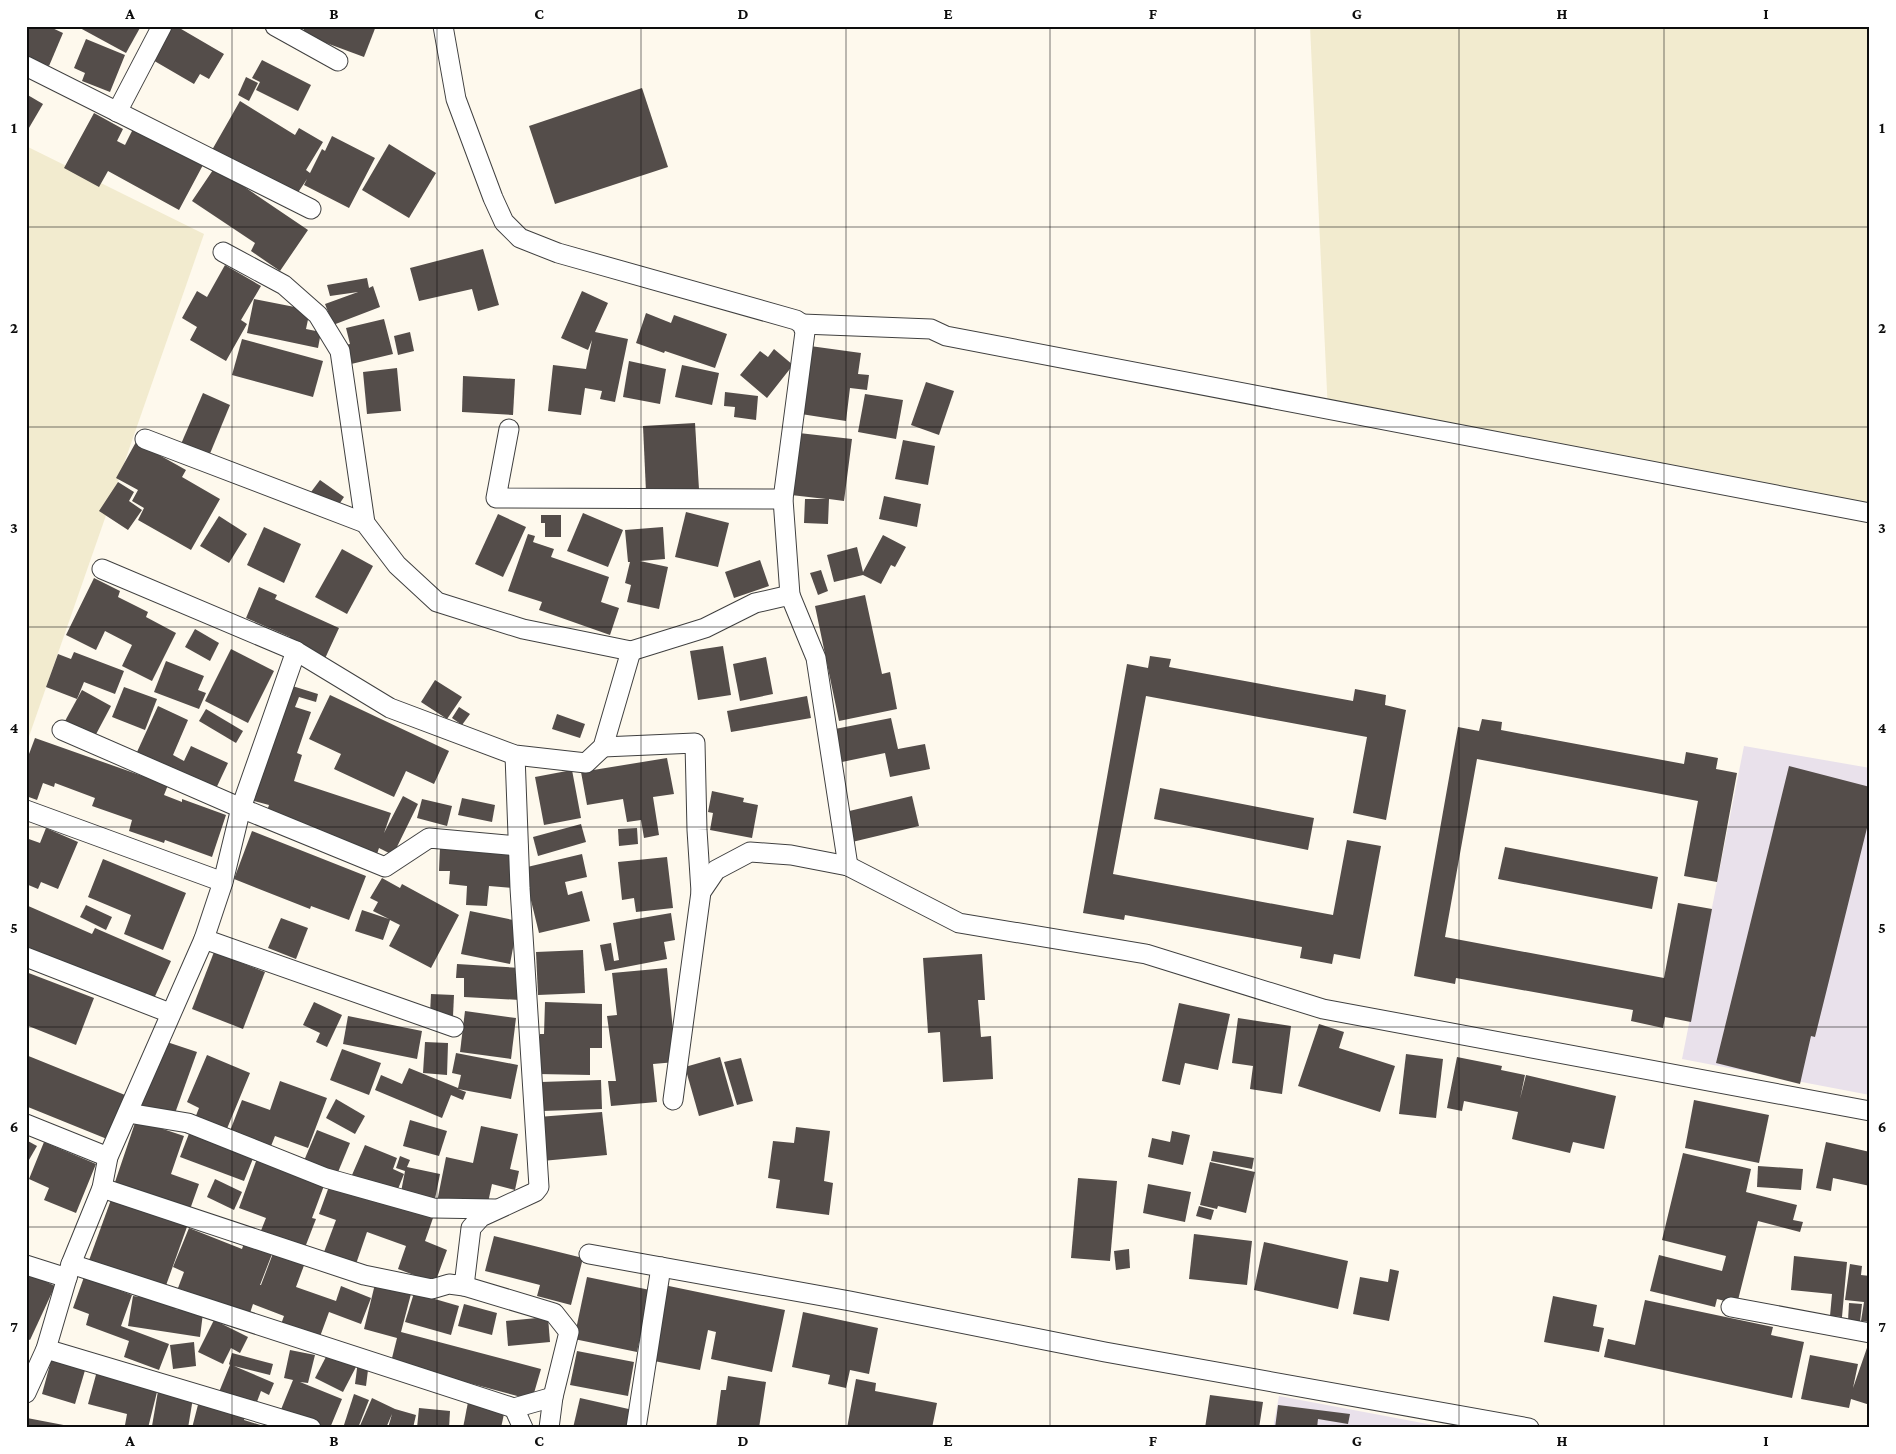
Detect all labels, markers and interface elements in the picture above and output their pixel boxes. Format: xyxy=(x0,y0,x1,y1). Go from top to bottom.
text: A xyxy=(124,5,135,22)
text: B xyxy=(329,5,339,22)
text: C xyxy=(534,5,544,22)
text: D xyxy=(737,5,749,22)
text: E xyxy=(943,5,953,22)
text: F xyxy=(1149,5,1158,22)
text: G xyxy=(1352,5,1362,22)
text: H xyxy=(1557,5,1568,22)
text: I xyxy=(1763,5,1769,22)
text: 1 xyxy=(11,119,17,136)
text: 1 xyxy=(1879,119,1885,136)
text: 2 xyxy=(10,319,18,336)
text: 2 xyxy=(1878,319,1886,336)
text: 3 xyxy=(10,519,18,536)
text: 3 xyxy=(1878,519,1886,536)
text: 4 xyxy=(10,719,19,736)
text: 4 xyxy=(1878,719,1887,736)
text: 5 xyxy=(10,919,18,936)
text: 5 xyxy=(1878,919,1886,936)
text: 6 xyxy=(10,1118,18,1135)
text: 6 xyxy=(1878,1118,1886,1135)
text: 7 xyxy=(10,1318,18,1335)
text: 7 xyxy=(1878,1318,1886,1335)
text: A xyxy=(124,1432,135,1449)
text: B xyxy=(329,1432,339,1449)
text: C xyxy=(534,1432,544,1449)
text: D xyxy=(737,1432,749,1449)
text: E xyxy=(943,1432,953,1449)
text: F xyxy=(1149,1432,1158,1449)
text: G xyxy=(1352,1432,1362,1449)
text: H xyxy=(1557,1432,1568,1449)
text: I xyxy=(1763,1432,1769,1449)

